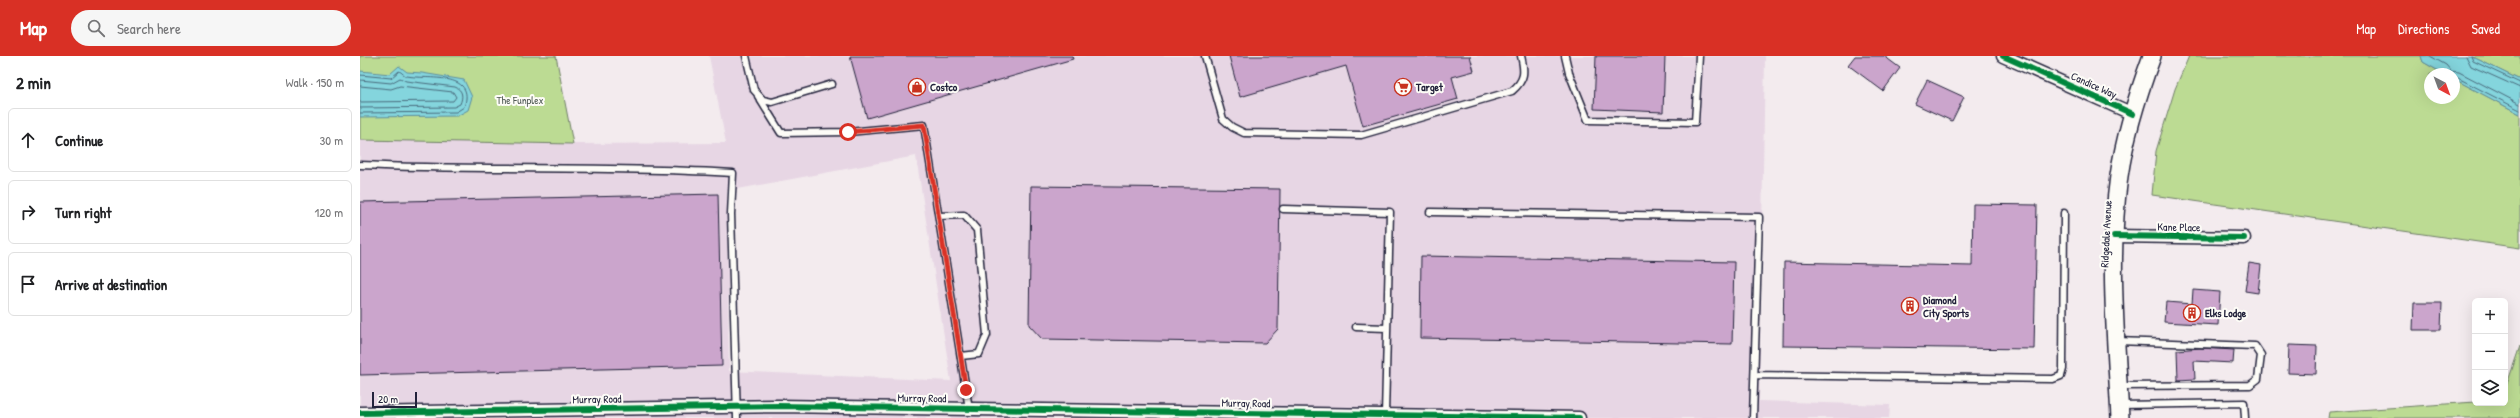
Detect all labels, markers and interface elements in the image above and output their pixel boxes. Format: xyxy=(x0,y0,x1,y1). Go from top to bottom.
search box xyxy=(71,10,351,46)
text: Map xyxy=(20,15,47,41)
icon: search xyxy=(85,17,107,39)
text: Search here xyxy=(117,18,181,39)
text: Map xyxy=(2356,19,2376,38)
text: Directions xyxy=(2398,19,2449,38)
text: Saved xyxy=(2471,19,2500,38)
north arrow xyxy=(2424,68,2460,104)
street label: Candice Way xyxy=(2069,69,2120,101)
text: 2 min xyxy=(16,71,51,94)
text: Walk · 150 m xyxy=(286,73,344,91)
shop icon: Costco xyxy=(907,77,927,97)
supermarket icon: Target xyxy=(1393,77,1413,97)
place label: Costco xyxy=(930,80,958,94)
place label: Target xyxy=(1415,80,1444,95)
park label: The Funplex xyxy=(496,93,544,107)
route start xyxy=(839,123,857,141)
icon: ahead xyxy=(17,129,39,151)
text: Continue xyxy=(55,130,103,151)
text: 30 m xyxy=(320,131,343,149)
street label: Ridgedale Avenue xyxy=(2097,199,2115,268)
icon: right xyxy=(17,201,39,223)
text: Turn right xyxy=(55,202,111,223)
text: 120 m xyxy=(315,203,343,221)
street label: Kane Place xyxy=(2157,220,2201,234)
icon: arrive xyxy=(17,273,39,295)
text: Arrive at destination xyxy=(55,274,167,295)
place label: Diamond City Sports xyxy=(1923,293,1970,321)
building icon: Diamond City Sports xyxy=(1900,296,1920,316)
map controls xyxy=(2472,298,2508,406)
button: + xyxy=(2472,298,2508,334)
building icon: Elks Lodge xyxy=(2182,303,2202,323)
place label: Elks Lodge xyxy=(2205,306,2247,321)
button: − xyxy=(2472,334,2508,370)
button: layers xyxy=(2472,370,2508,406)
route end xyxy=(957,381,975,399)
scale bar xyxy=(372,390,417,409)
street label: Murray Road xyxy=(897,391,947,405)
text: 20 m xyxy=(378,392,398,406)
street label: Murray Road xyxy=(572,392,622,406)
street label: Murray Road xyxy=(1221,396,1271,410)

